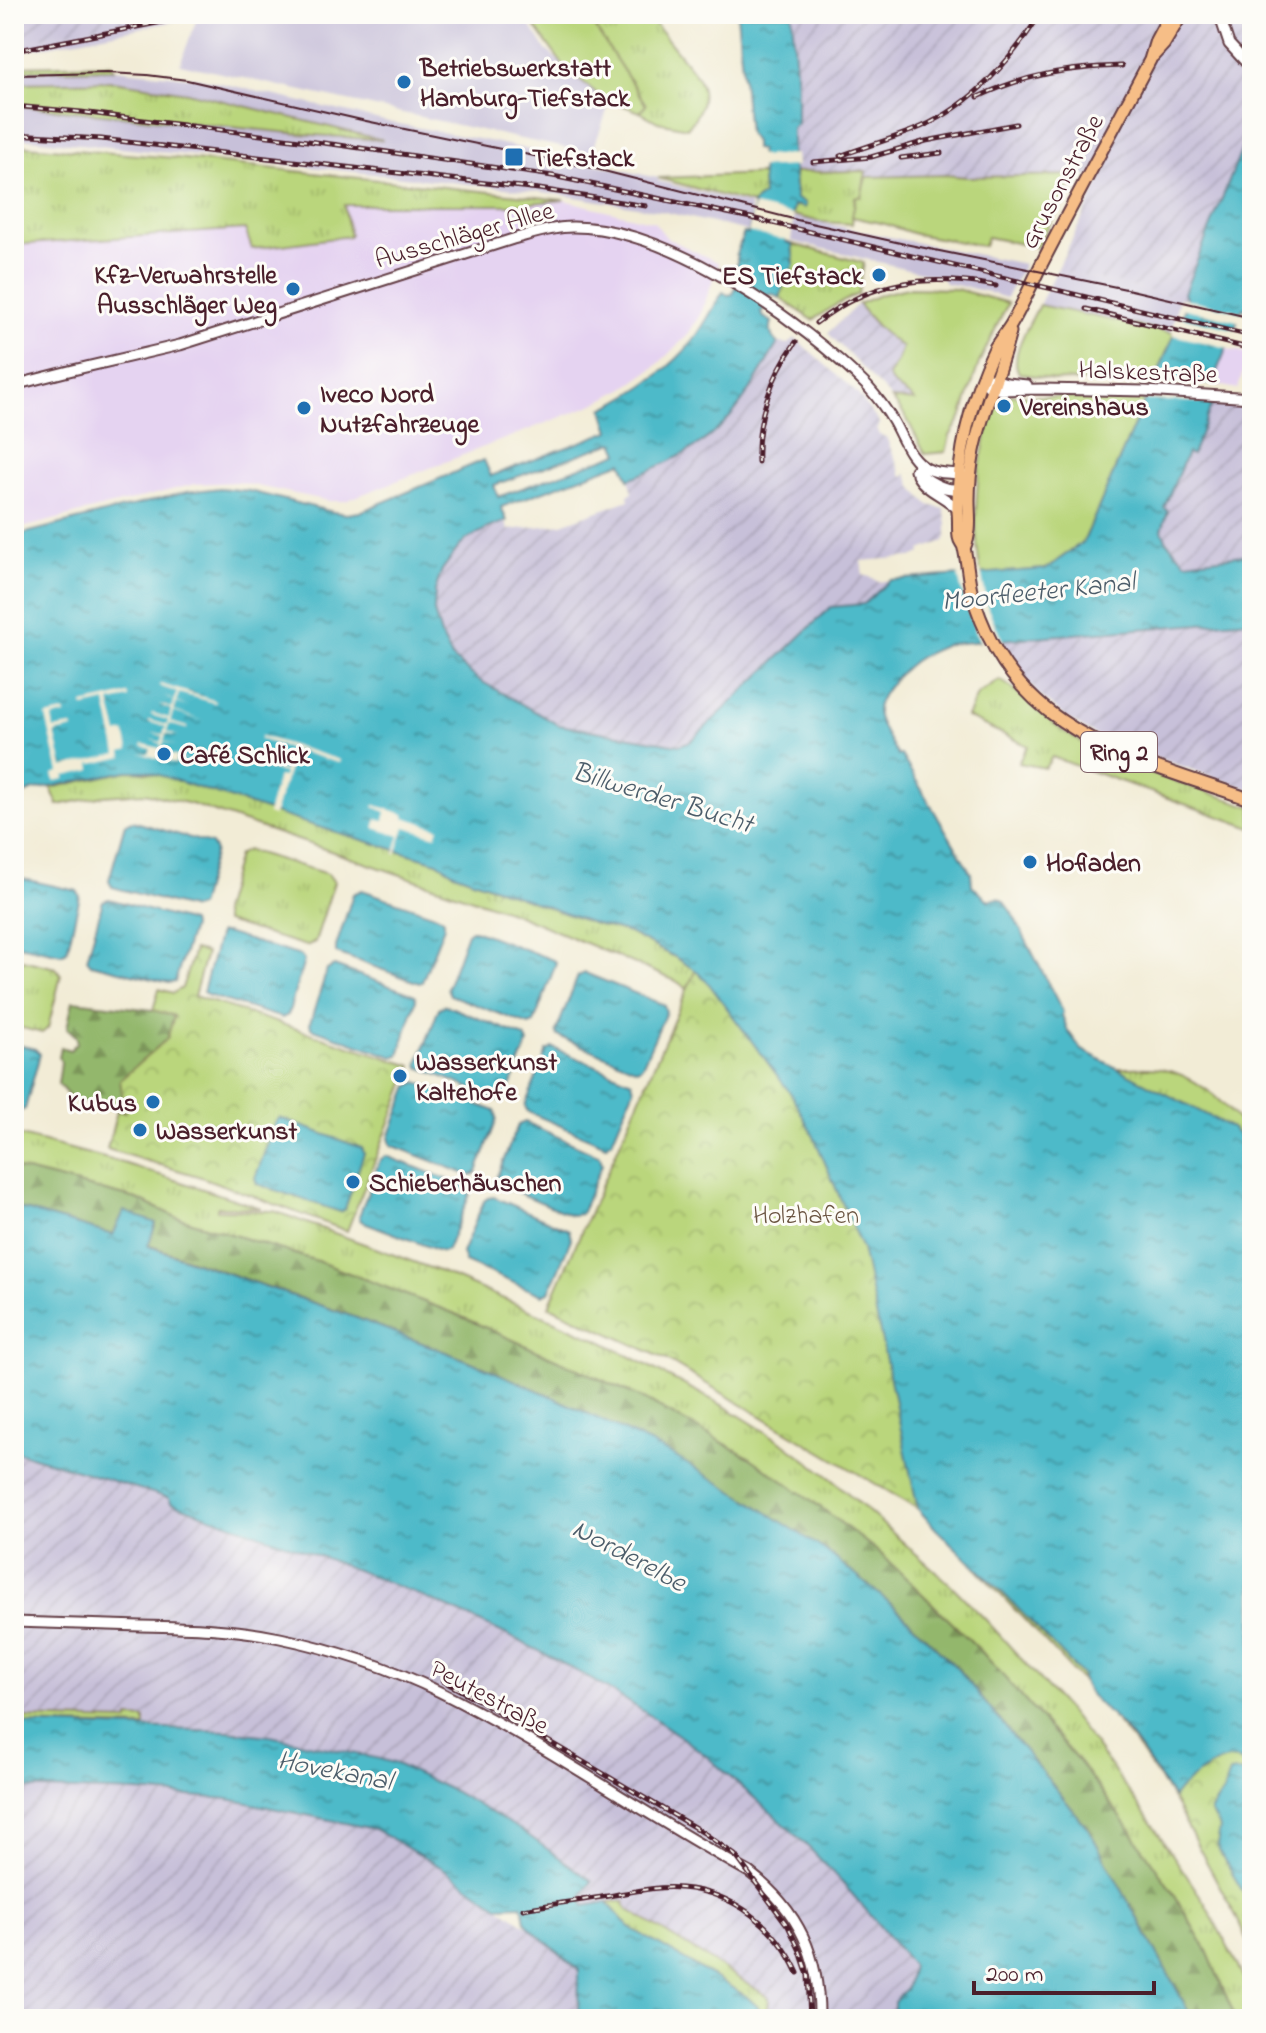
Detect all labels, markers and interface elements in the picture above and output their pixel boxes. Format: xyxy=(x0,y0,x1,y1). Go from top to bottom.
place label: Betriebswerkstatt Hamburg-Tiefstack xyxy=(419,51,630,120)
marker: Betriebswerkstatt Hamburg-Tiefstack xyxy=(395,73,413,91)
street label: Grusonstraße xyxy=(1012,108,1115,257)
place label: Tiefstack xyxy=(532,141,635,179)
marker: Tiefstack xyxy=(503,146,525,168)
street label: Ausschläger Allee xyxy=(371,193,559,281)
place label: Kfz-Verwahrstelle Ausschläger Weg xyxy=(94,258,278,327)
place label: ES Tiefstack xyxy=(722,259,864,297)
marker: ES Tiefstack xyxy=(870,266,888,284)
marker: Kfz-Verwahrstelle Ausschläger Weg xyxy=(284,280,302,298)
street label: Halskestraße xyxy=(1078,353,1218,395)
place label: Iveco Nord Nutzfahrzeuge xyxy=(320,377,481,446)
place label: Vereinshaus xyxy=(1019,390,1149,428)
marker: Vereinshaus xyxy=(995,397,1013,415)
marker: Iveco Nord Nutzfahrzeuge xyxy=(295,399,313,417)
water label: Moorfleeter Kanal xyxy=(940,563,1140,624)
road number: Ring 2 xyxy=(1081,732,1157,772)
place label: Café Schlick xyxy=(180,738,310,776)
marker: Café Schlick xyxy=(155,745,173,763)
water label: Billwerder Bucht xyxy=(567,752,760,847)
place label: Hofladen xyxy=(1046,846,1141,884)
marker: Hofladen xyxy=(1021,853,1039,871)
place label: Wasserkunst Kaltehofe xyxy=(416,1045,558,1113)
marker: Wasserkunst Kaltehofe xyxy=(391,1067,409,1085)
place label: Kubus xyxy=(68,1086,137,1124)
marker: Kubus xyxy=(144,1093,162,1111)
place label: Wasserkunst xyxy=(156,1114,298,1152)
marker: Wasserkunst xyxy=(131,1121,149,1139)
place label: Schieberhäuschen xyxy=(369,1166,561,1204)
marker: Schieberhäuschen xyxy=(344,1173,362,1191)
park label: Holzhafen xyxy=(753,1198,859,1236)
water label: Norderelbe xyxy=(564,1510,694,1605)
street label: Peutestraße xyxy=(422,1651,555,1746)
water label: Hovekanal xyxy=(273,1741,398,1804)
scale bar xyxy=(974,1945,1154,1995)
text: 200 m xyxy=(986,1958,1043,1993)

